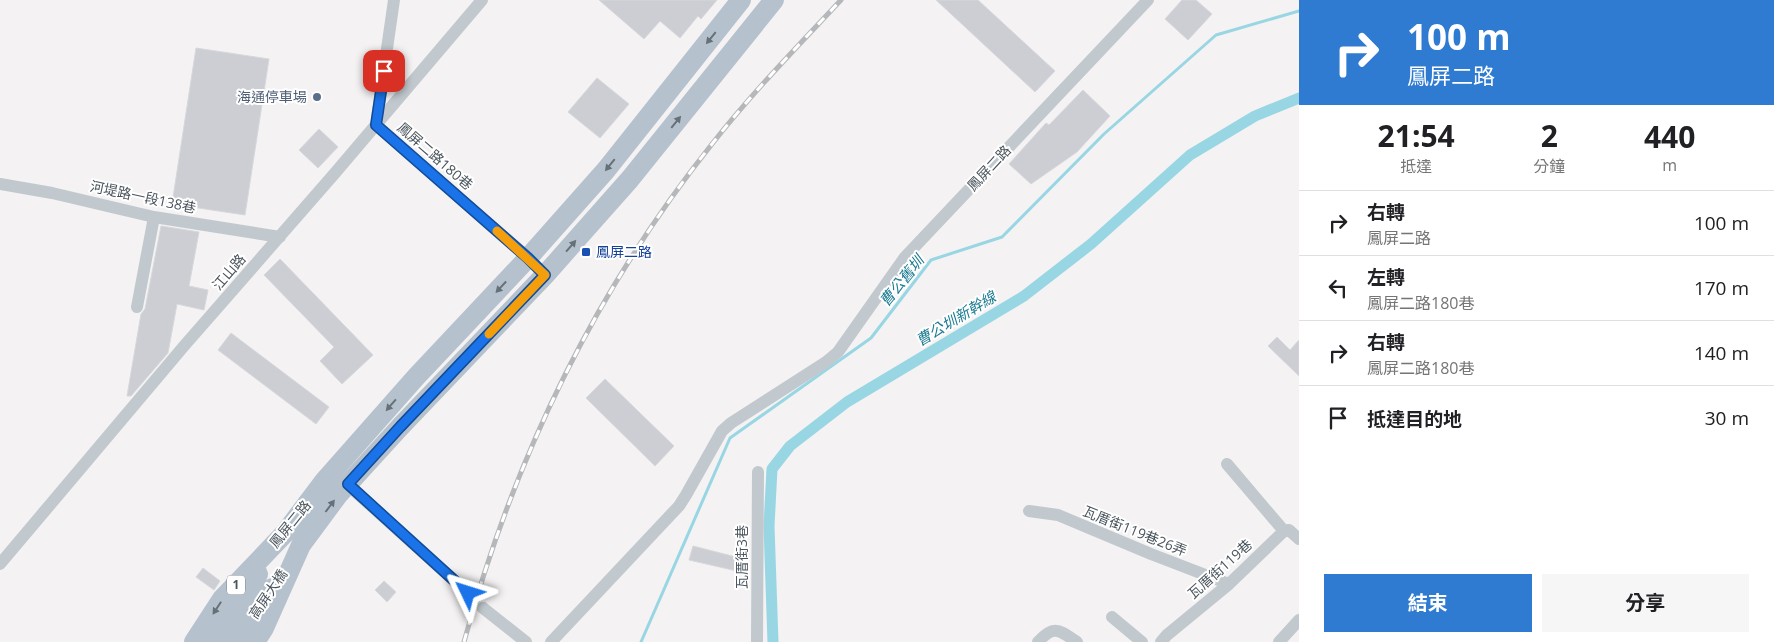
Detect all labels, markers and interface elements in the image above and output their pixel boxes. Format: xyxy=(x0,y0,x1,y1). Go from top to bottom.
text: 100 m xyxy=(1407,13,1511,60)
icon: right xyxy=(1324,20,1389,85)
one-way arrow xyxy=(706,32,716,45)
pin xyxy=(363,50,405,92)
icon: arrive xyxy=(370,57,398,85)
text: 鳳屏二路 xyxy=(1407,60,1495,90)
place label: 海通停車場 xyxy=(237,87,307,106)
marker: 海通停車場 xyxy=(311,91,323,103)
text: 21:54 xyxy=(1378,115,1455,156)
text: 2 xyxy=(1541,115,1558,156)
one-way arrow xyxy=(671,116,682,129)
text: 440 xyxy=(1644,116,1695,157)
street label: 鳳屏二路180巷 xyxy=(394,118,477,194)
street label: 鳳屏二路 xyxy=(963,141,1015,195)
text: m xyxy=(1662,154,1677,176)
text: 抵達 xyxy=(1400,155,1432,177)
text: 分鐘 xyxy=(1533,155,1565,177)
one-way arrow xyxy=(604,159,615,172)
street label: 河堤路一段138巷 xyxy=(88,176,198,217)
text: 右轉 xyxy=(1367,199,1405,225)
icon: right xyxy=(1324,209,1352,237)
text: 100 m xyxy=(1694,210,1749,236)
text: 鳳屏二路 xyxy=(1367,227,1431,249)
one-way arrow xyxy=(565,240,577,252)
place label: 鳳屏二路 xyxy=(596,242,652,261)
marker: 鳳屏二路 xyxy=(580,246,592,258)
water label: 曹公舊圳 xyxy=(875,249,929,310)
street label: 江山路 xyxy=(208,250,250,294)
text: 左轉 xyxy=(1367,264,1405,290)
icon: left xyxy=(1324,274,1352,302)
text: 170 m xyxy=(1694,275,1749,301)
one-way arrow xyxy=(495,280,507,292)
water label: 曹公圳新幹線 xyxy=(912,285,1001,350)
text: 鳳屏二路180巷 xyxy=(1367,292,1474,314)
text: 右轉 xyxy=(1367,329,1405,355)
icon: right xyxy=(1324,339,1352,367)
text: 140 m xyxy=(1694,340,1749,366)
text: 鳳屏二路180巷 xyxy=(1367,357,1474,379)
one-way arrow xyxy=(385,399,396,412)
icon: arrive xyxy=(1324,404,1352,432)
text: 30 m xyxy=(1705,405,1749,431)
text: 抵達目的地 xyxy=(1367,406,1462,432)
street label: 鳳屏二路 xyxy=(265,496,315,551)
one-way arrow xyxy=(325,499,335,513)
street label: 瓦厝街119巷26弄 xyxy=(1081,501,1190,560)
street label: 瓦厝街3巷 xyxy=(732,525,751,589)
street label: 瓦厝街119巷 xyxy=(1184,535,1256,602)
street label: 高屏大橋 xyxy=(244,565,291,622)
position arrow xyxy=(441,566,493,618)
button: 結束 xyxy=(1324,574,1532,632)
button: 分享 xyxy=(1542,574,1749,632)
road number: 1 xyxy=(227,576,245,594)
one-way arrow xyxy=(212,601,221,614)

